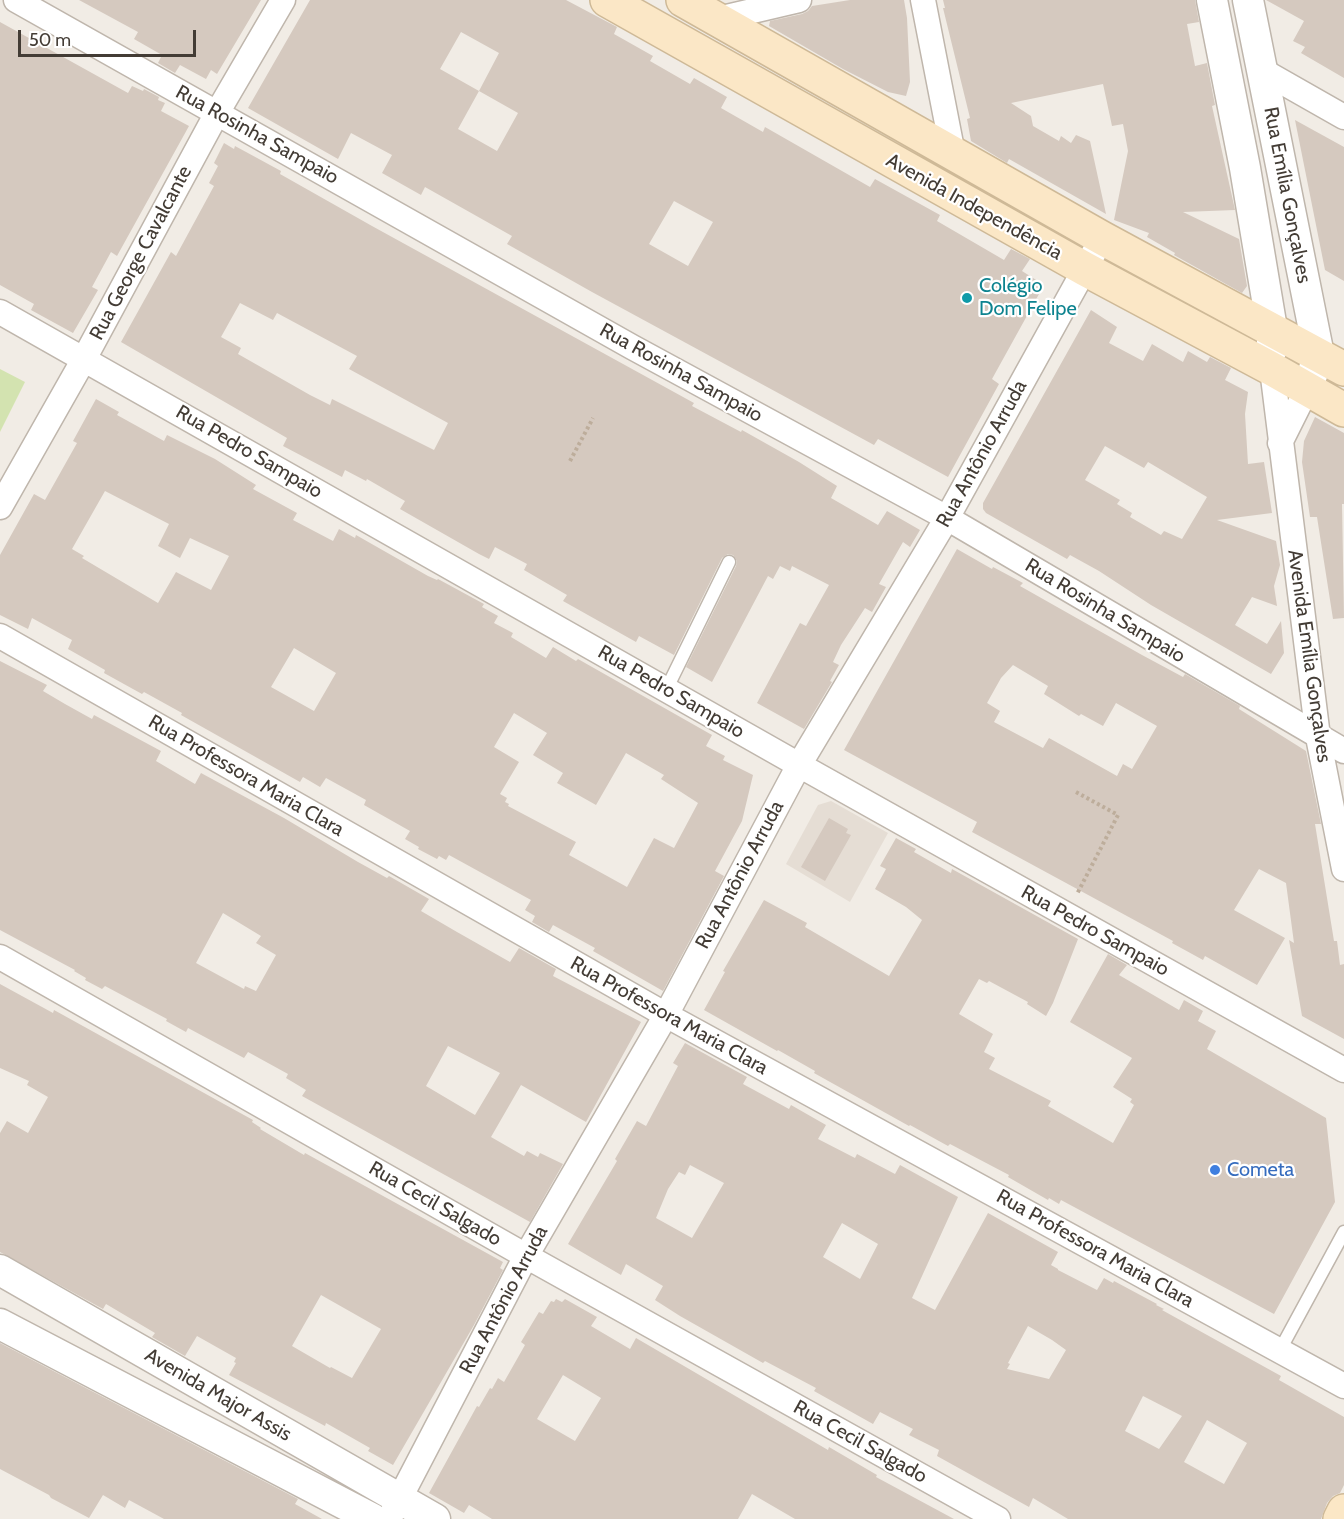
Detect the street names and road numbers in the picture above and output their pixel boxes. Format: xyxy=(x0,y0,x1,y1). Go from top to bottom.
street label: Rua Rosinha Sampaio xyxy=(171,80,343,190)
street label: Rua Emília Gonçalves xyxy=(1258,105,1316,285)
street label: Avenida Independência xyxy=(882,149,1066,265)
street label: Rua George Cavalcante xyxy=(85,162,197,344)
street label: Rua Rosinha Sampaio xyxy=(595,318,767,428)
street label: Rua Antônio Arruda xyxy=(932,376,1032,532)
street label: Rua Pedro Sampaio xyxy=(171,400,327,504)
street label: Avenida Emília Gonçalves xyxy=(1282,548,1336,764)
street label: Rua Rosinha Sampaio xyxy=(1021,554,1189,668)
street label: Rua Pedro Sampaio xyxy=(593,640,749,744)
street label: Rua Professora Maria Clara xyxy=(144,710,348,842)
street label: Rua Antônio Arruda xyxy=(691,797,789,953)
street label: Rua Pedro Sampaio xyxy=(1017,880,1173,982)
street label: Rua Professora Maria Clara xyxy=(566,952,772,1080)
street label: Rua Cecil Salgado xyxy=(365,1156,505,1252)
street label: Rua Professora Maria Clara xyxy=(992,1185,1198,1313)
street label: Rua Antônio Arruda xyxy=(455,1222,553,1378)
street label: Avenida Major Assis xyxy=(140,1343,296,1447)
street label: Rua Cecil Salgado xyxy=(789,1395,931,1489)

